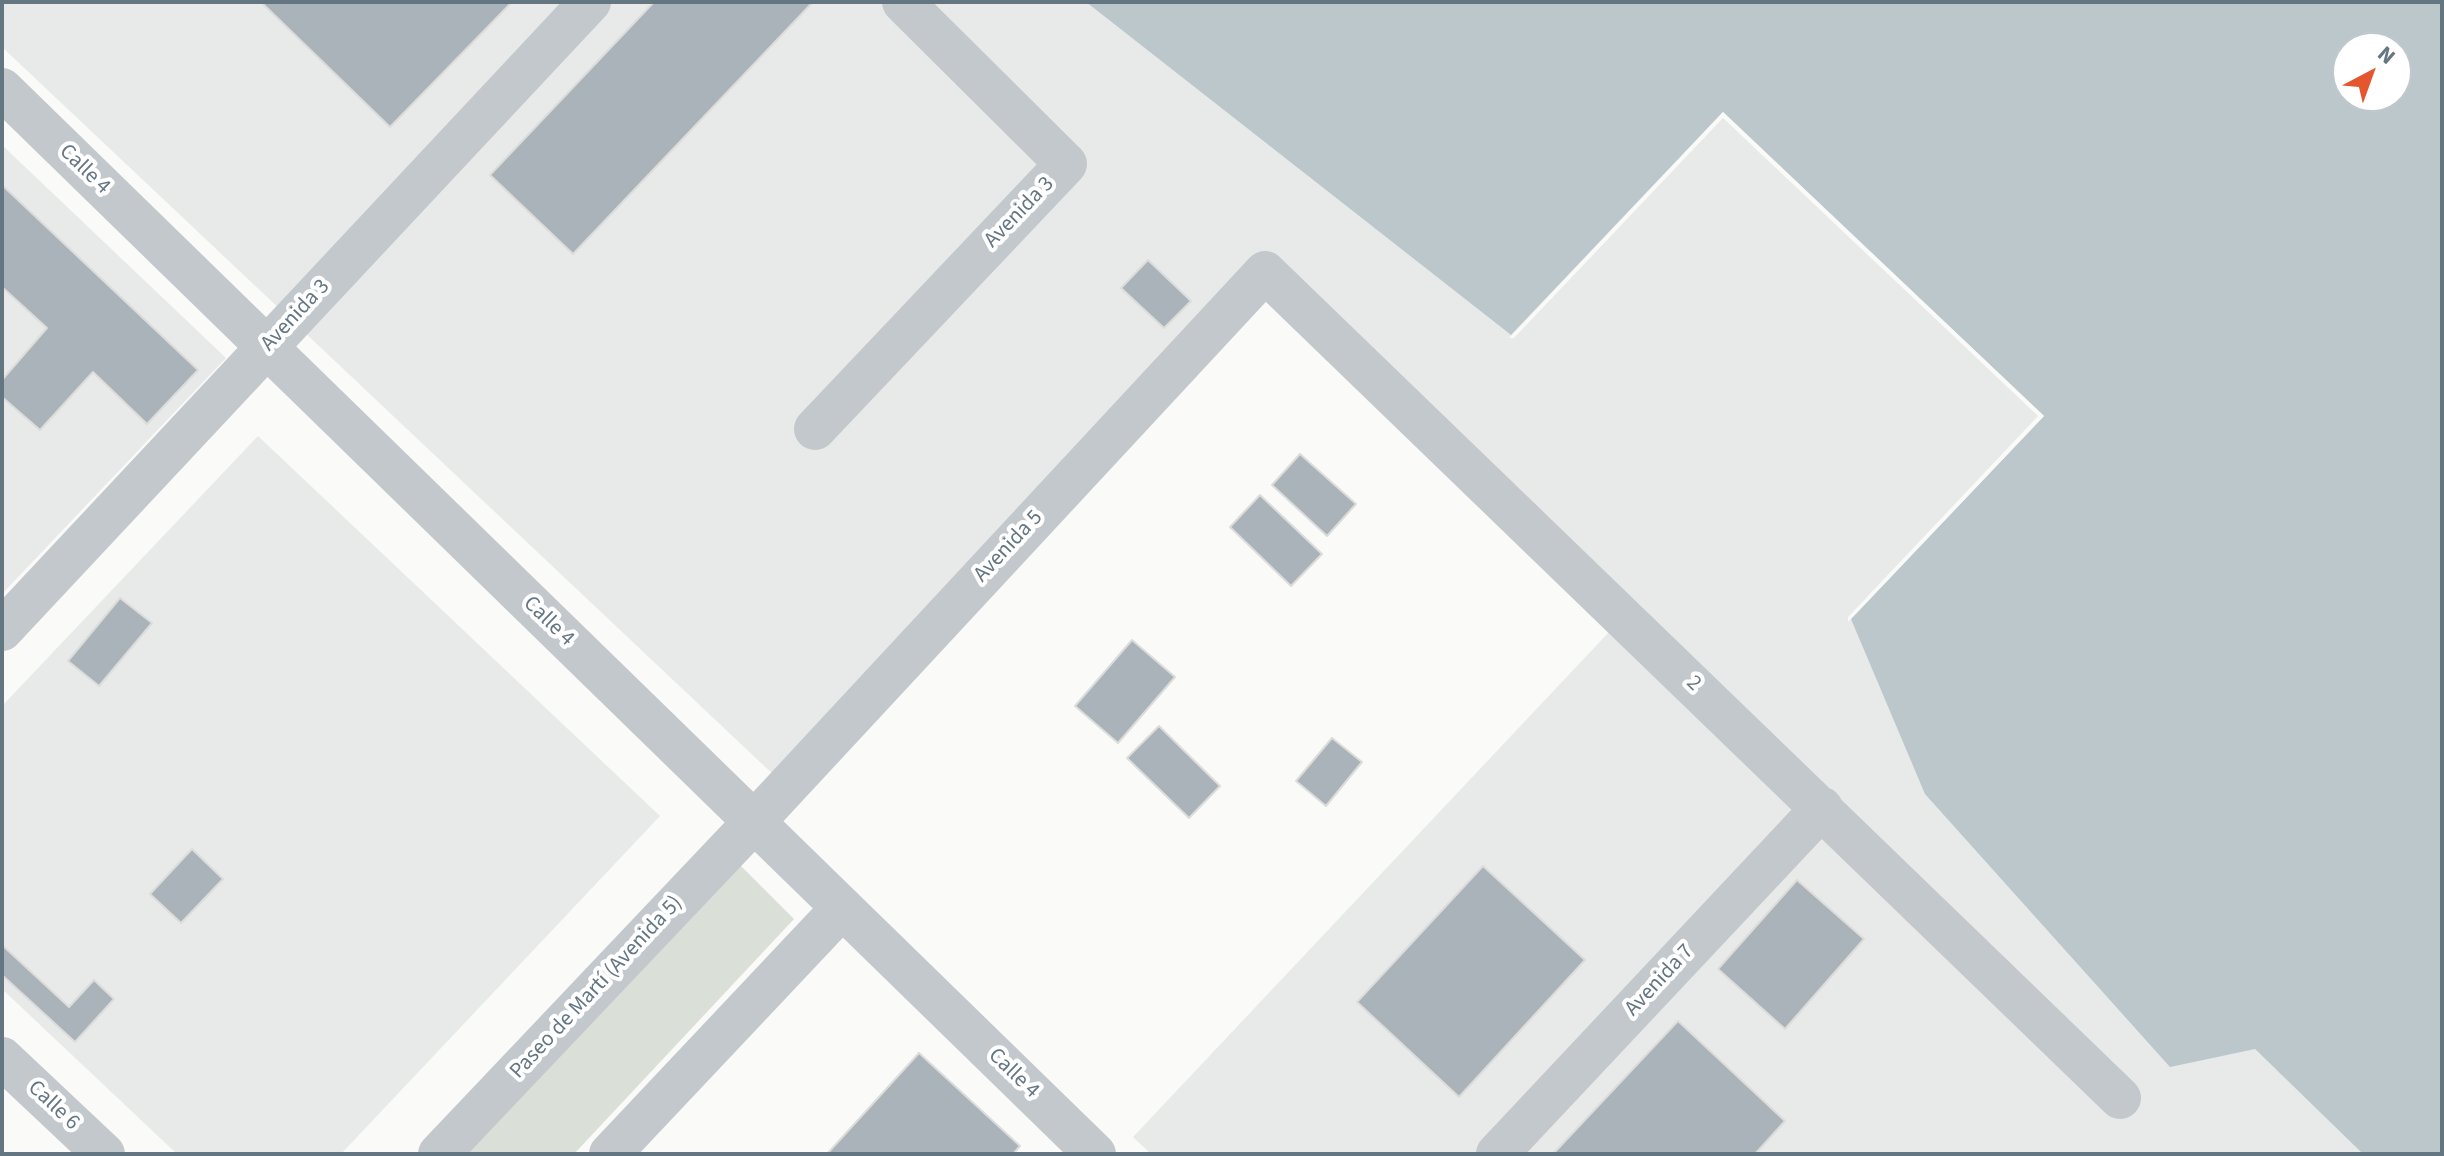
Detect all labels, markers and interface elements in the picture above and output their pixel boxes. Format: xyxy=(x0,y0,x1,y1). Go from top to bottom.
north arrow xyxy=(2332,32,2412,112)
text: N xyxy=(2370,39,2402,72)
street label: Calle 4 xyxy=(53,139,115,201)
street label: Avenida 3 xyxy=(980,172,1060,254)
street label: Avenida 3 xyxy=(256,274,336,358)
street label: Avenida 5 xyxy=(969,505,1049,589)
street label: Calle 4 xyxy=(517,591,579,653)
street label: 2 xyxy=(1680,671,1706,697)
street label: Paseo de Martí (Avenida 5) xyxy=(505,891,689,1085)
street label: Avenida 7 xyxy=(1620,939,1700,1023)
street label: Calle 4 xyxy=(982,1043,1044,1105)
street label: Calle 6 xyxy=(22,1076,84,1136)

